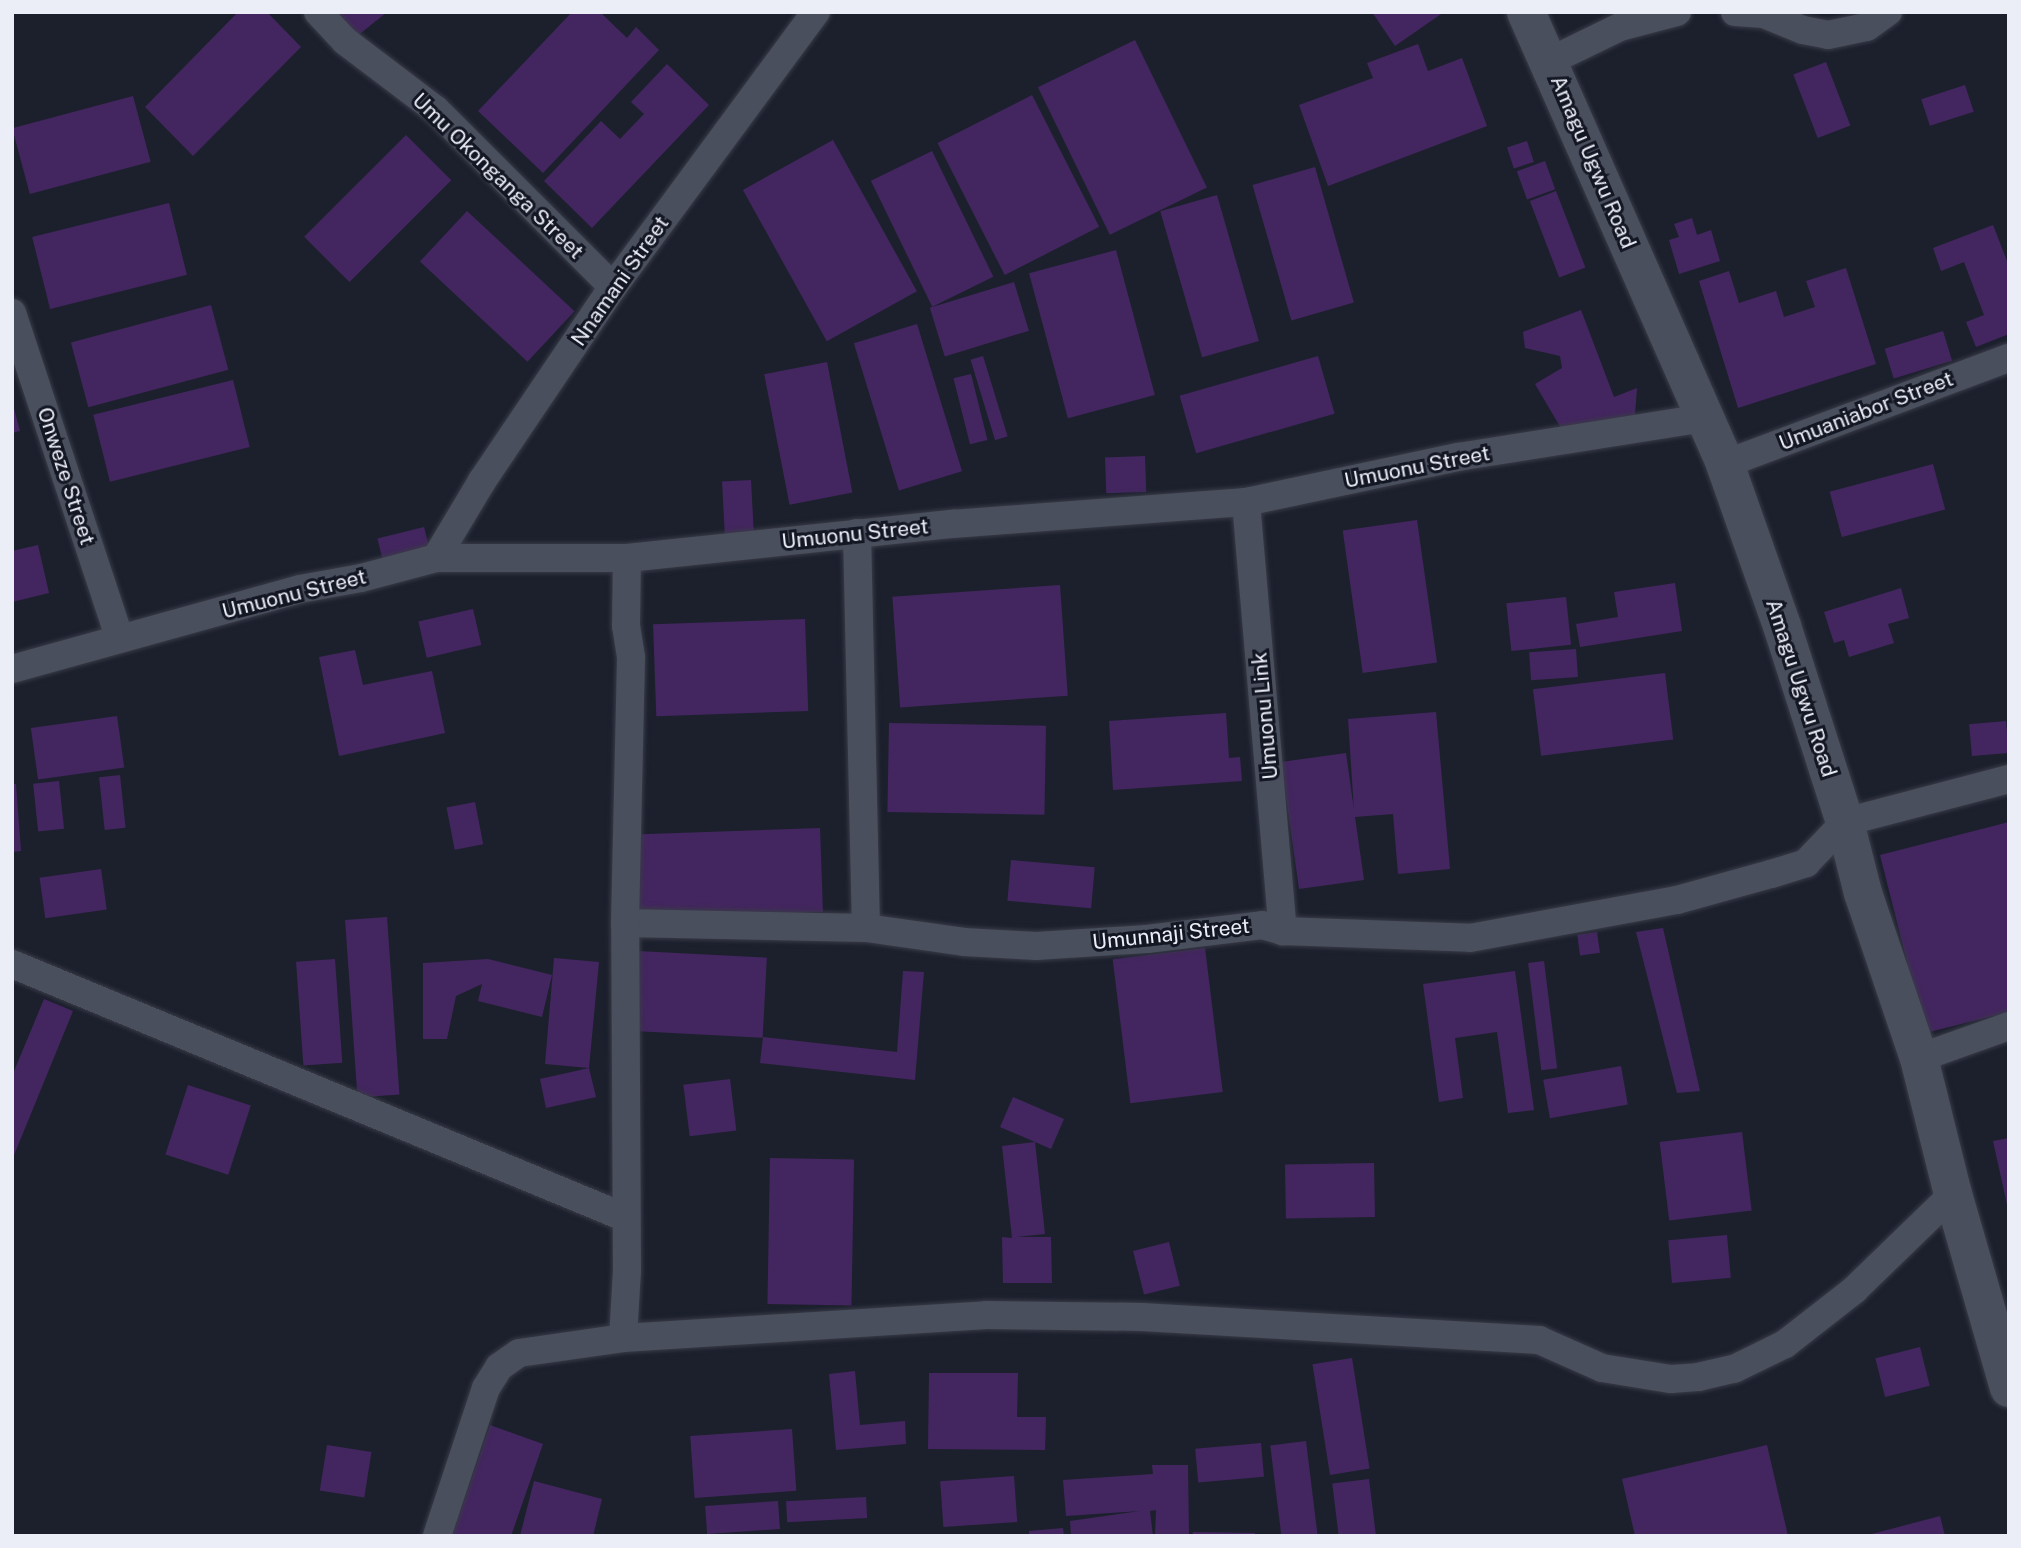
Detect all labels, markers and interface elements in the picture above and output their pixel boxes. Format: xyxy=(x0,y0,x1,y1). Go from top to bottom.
street label: Amagu Ugwu Road xyxy=(1545,72,1641,252)
street label: Umu Okonganga Street xyxy=(407,88,589,264)
street label: Nnamani Street xyxy=(566,211,674,351)
street label: Umuaniabor Street xyxy=(1775,366,1957,456)
street label: Onweze Street xyxy=(32,404,100,548)
street label: Umuonu Street xyxy=(1342,441,1492,493)
street label: Umuonu Street xyxy=(780,514,930,554)
street label: Umuonu Street xyxy=(219,564,369,624)
street label: Amagu Ugwu Road xyxy=(1760,596,1842,780)
street label: Umuonu Link xyxy=(1247,651,1283,781)
street label: Umunnaji Street xyxy=(1091,913,1251,955)

